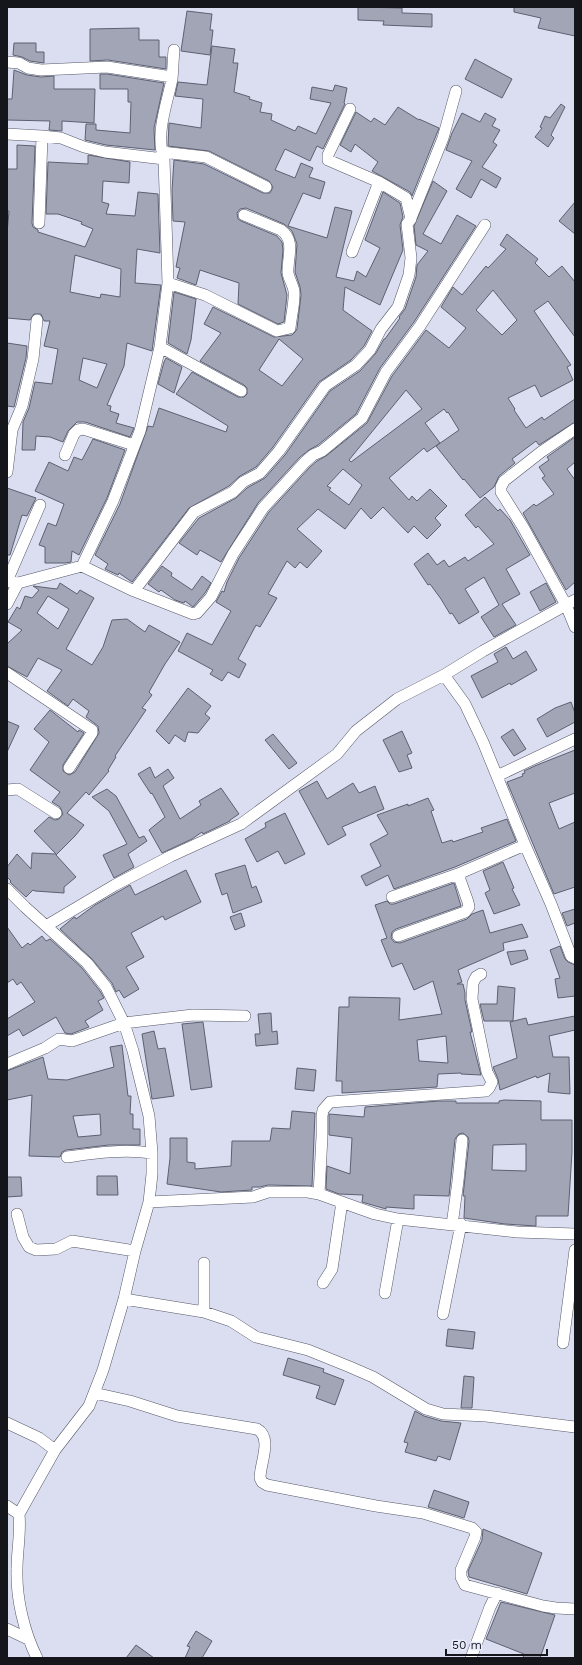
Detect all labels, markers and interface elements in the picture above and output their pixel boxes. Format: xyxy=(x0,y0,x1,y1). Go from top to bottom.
scale bar xyxy=(446,1631,547,1657)
text: 50 m xyxy=(452,1638,482,1652)

